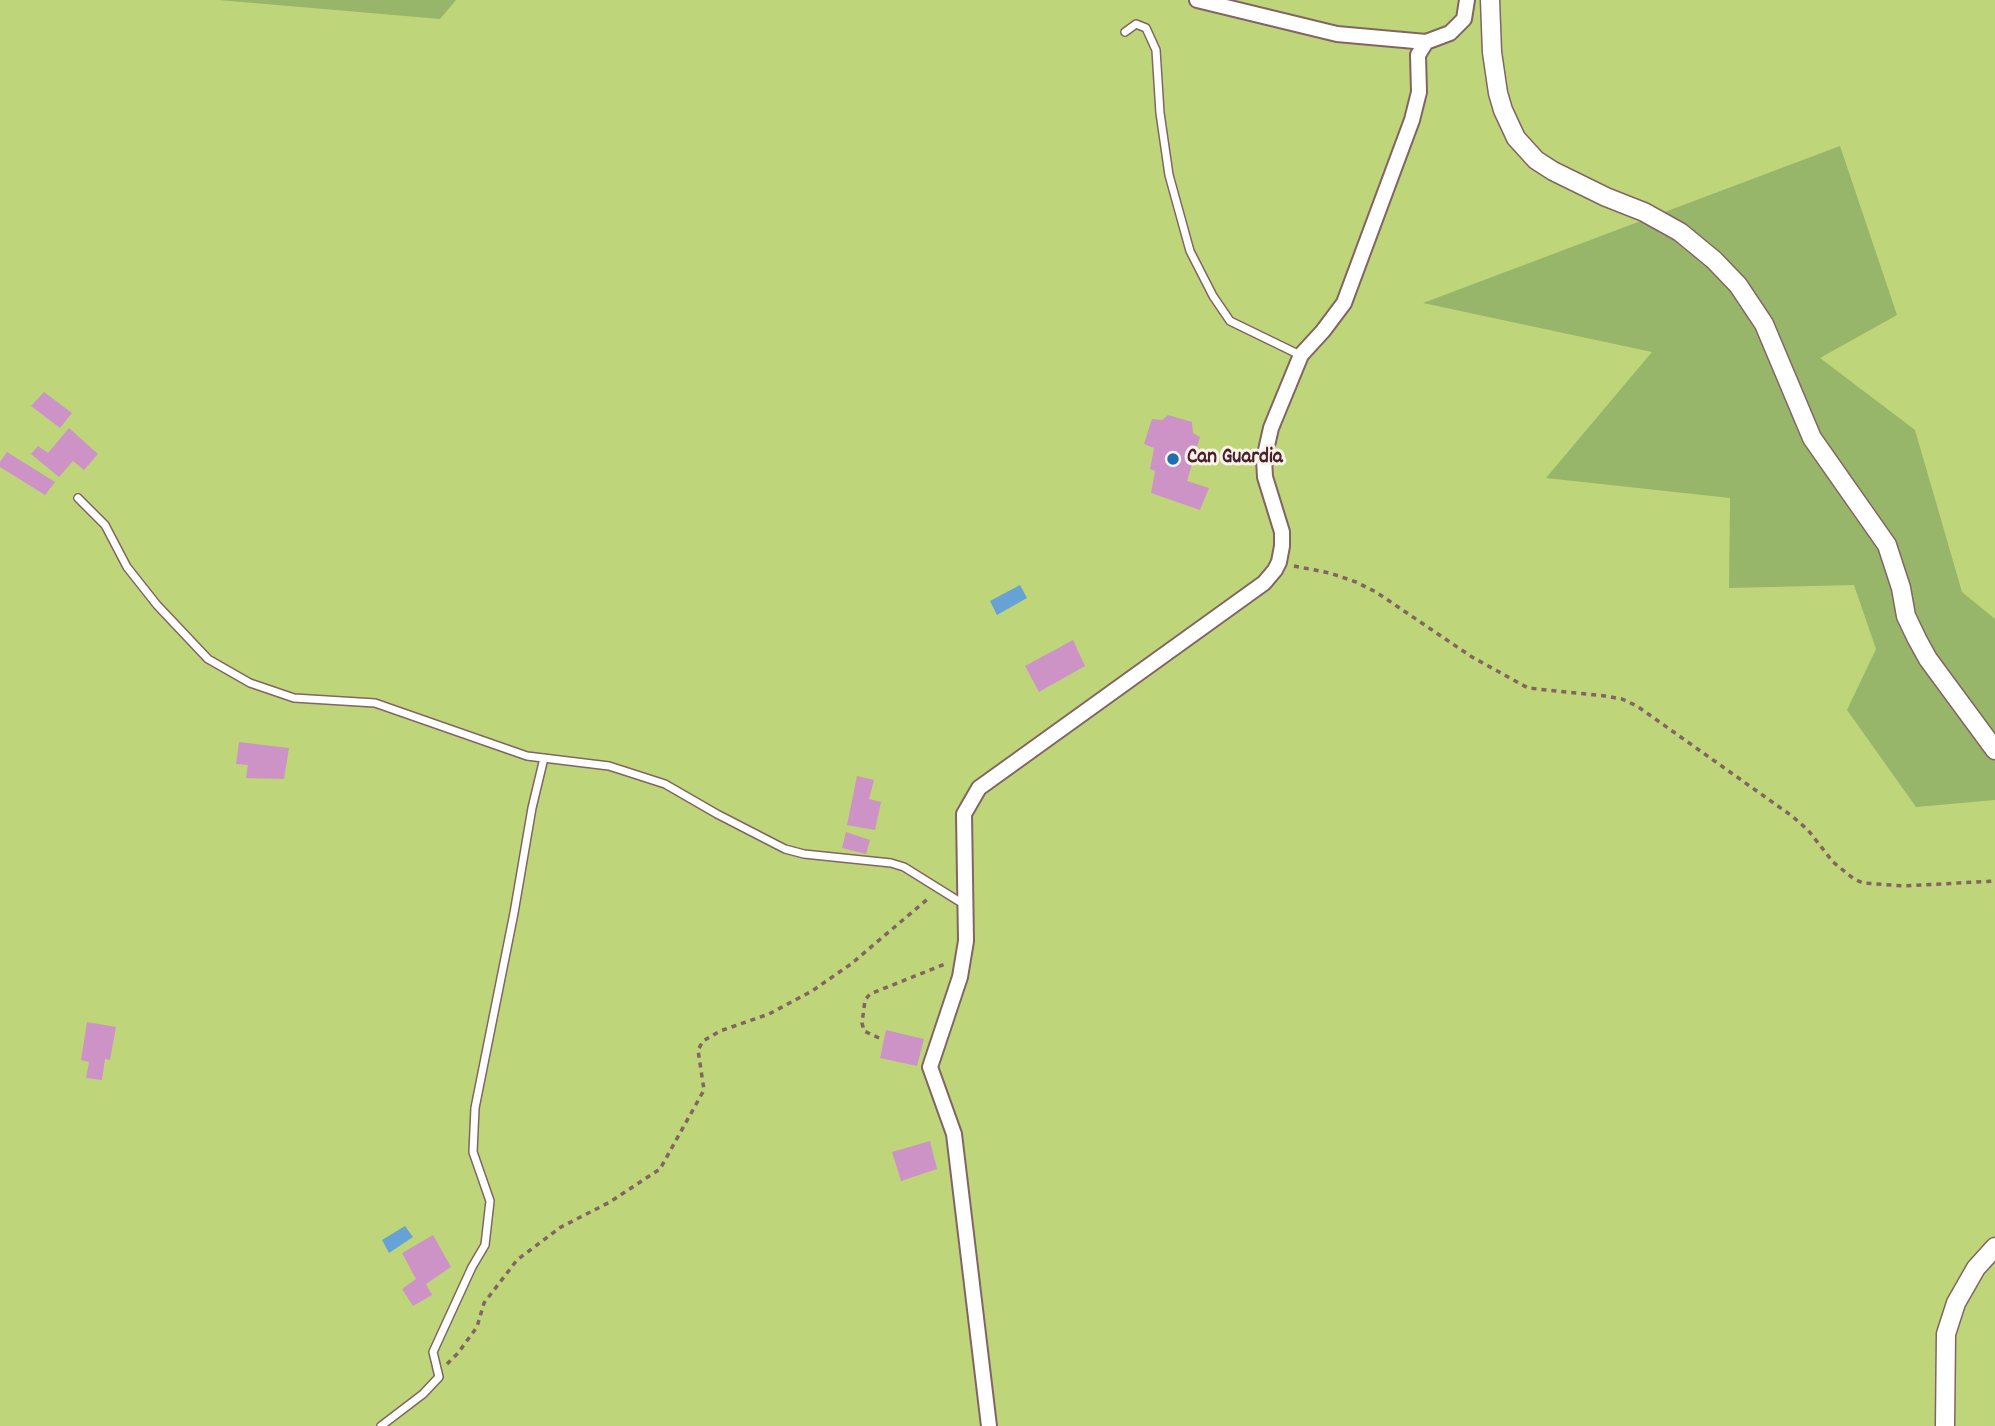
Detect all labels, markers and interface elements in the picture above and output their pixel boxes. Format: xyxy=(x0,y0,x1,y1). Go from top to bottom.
place label: Can Guardia xyxy=(1187,446,1283,472)
marker: Can Guardia xyxy=(1165,451,1181,467)

